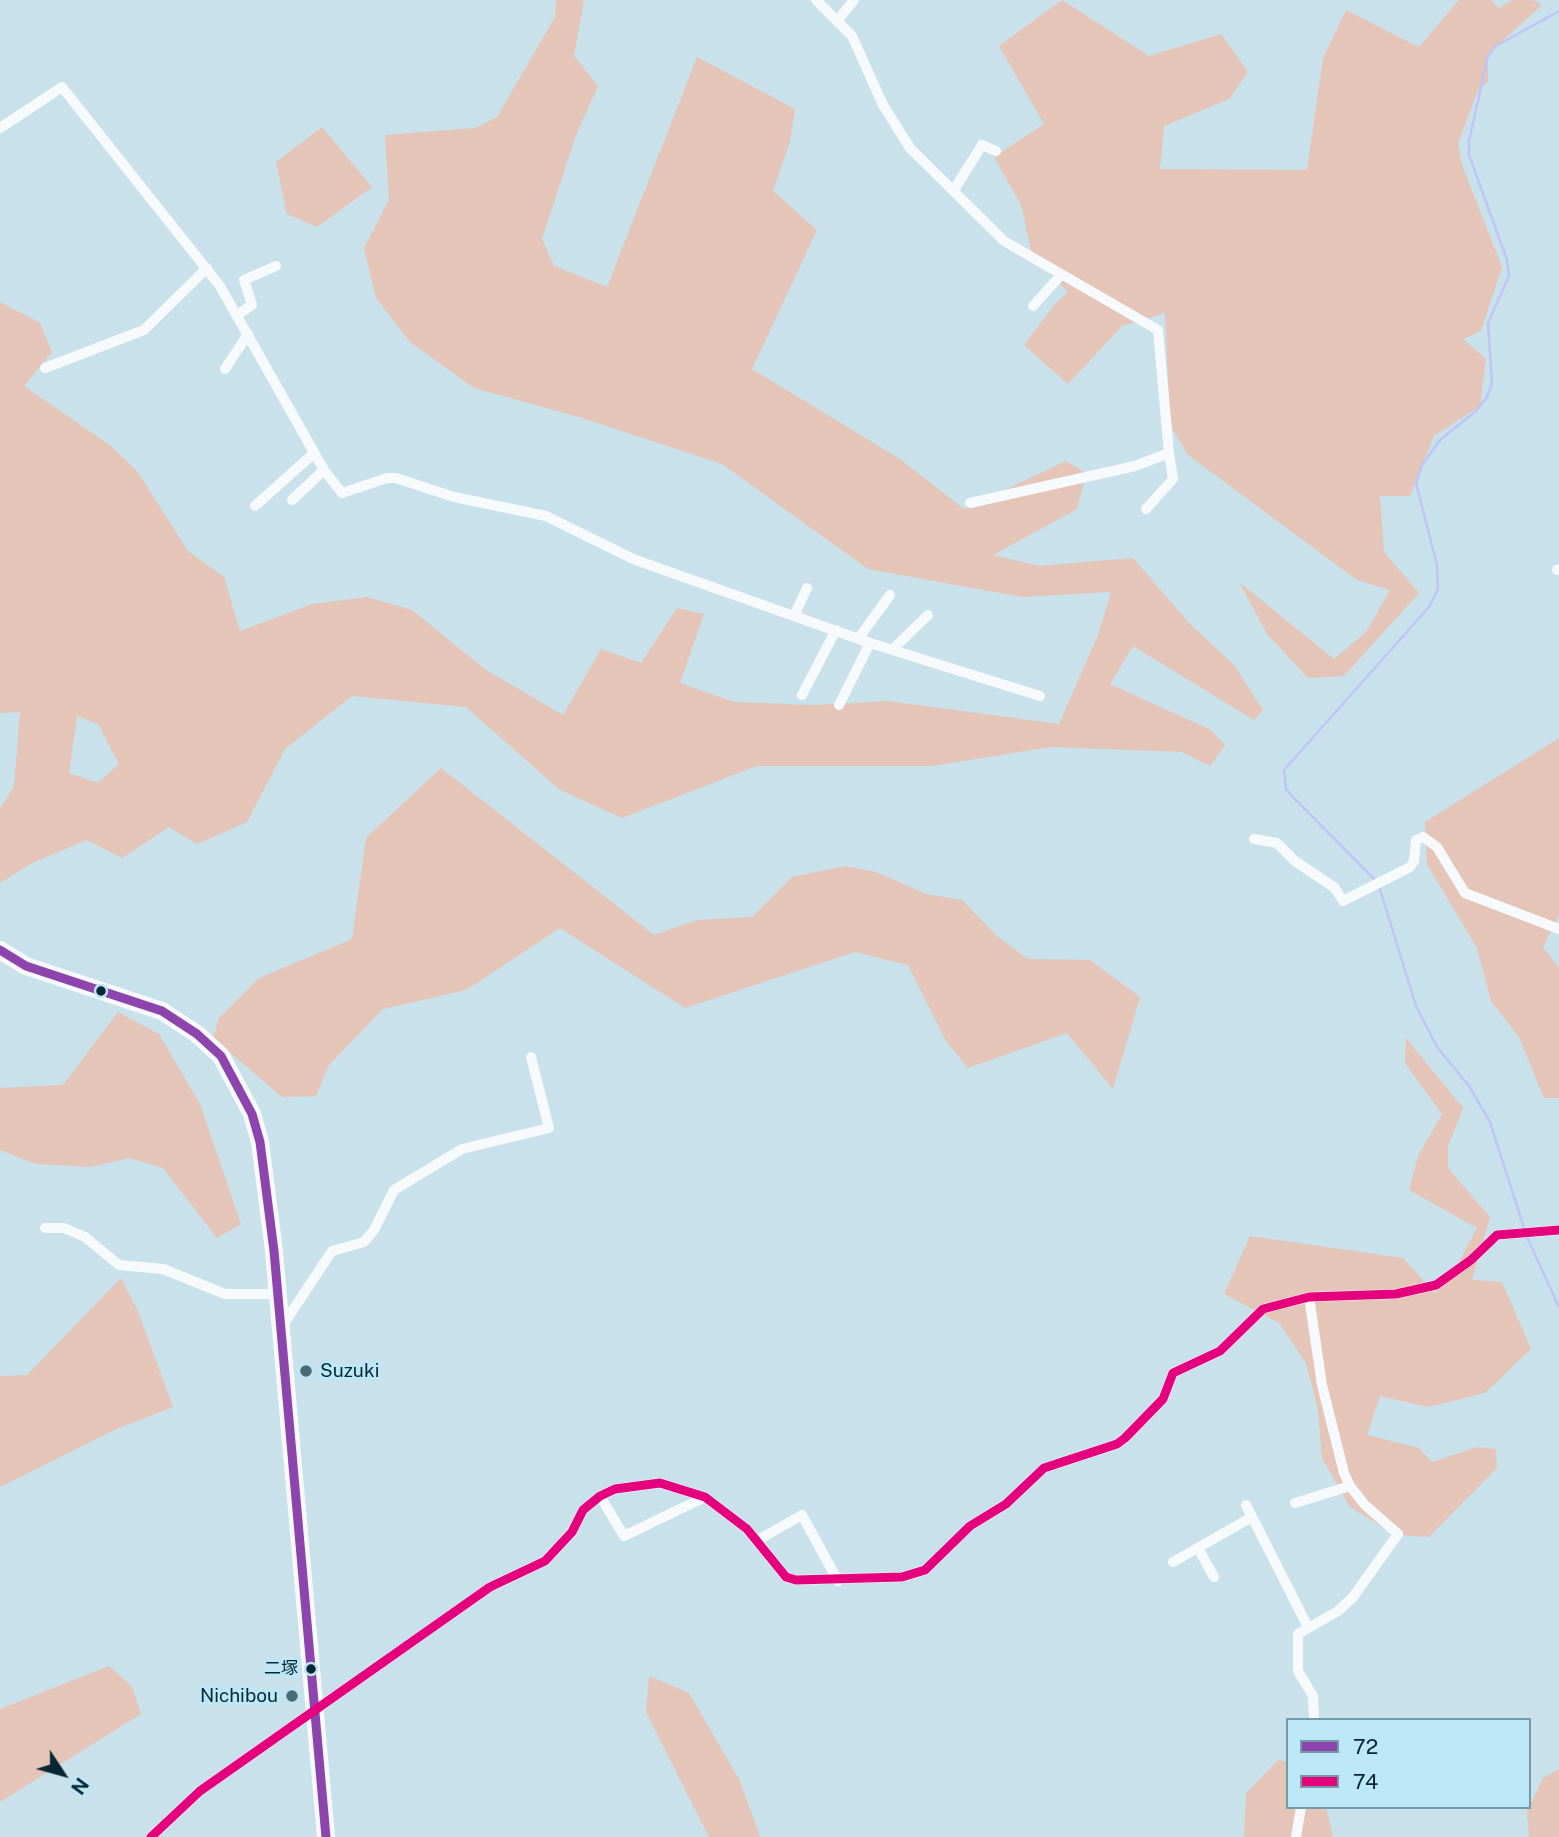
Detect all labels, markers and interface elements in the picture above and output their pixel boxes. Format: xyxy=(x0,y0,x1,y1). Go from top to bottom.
unlabelled marker xyxy=(94,984,108,998)
place label: Suzuki xyxy=(320,1360,379,1382)
marker: Suzuki xyxy=(298,1363,314,1379)
place label: 二塚 xyxy=(264,1659,298,1679)
marker: 二塚 xyxy=(304,1662,318,1676)
place label: Nichibou xyxy=(200,1685,278,1707)
marker: Nichibou xyxy=(284,1688,300,1704)
legend xyxy=(1286,1718,1531,1809)
text: 72 xyxy=(1353,1734,1378,1759)
north arrow xyxy=(28,1739,98,1809)
text: 74 xyxy=(1353,1769,1378,1794)
text: N xyxy=(67,1774,93,1799)

